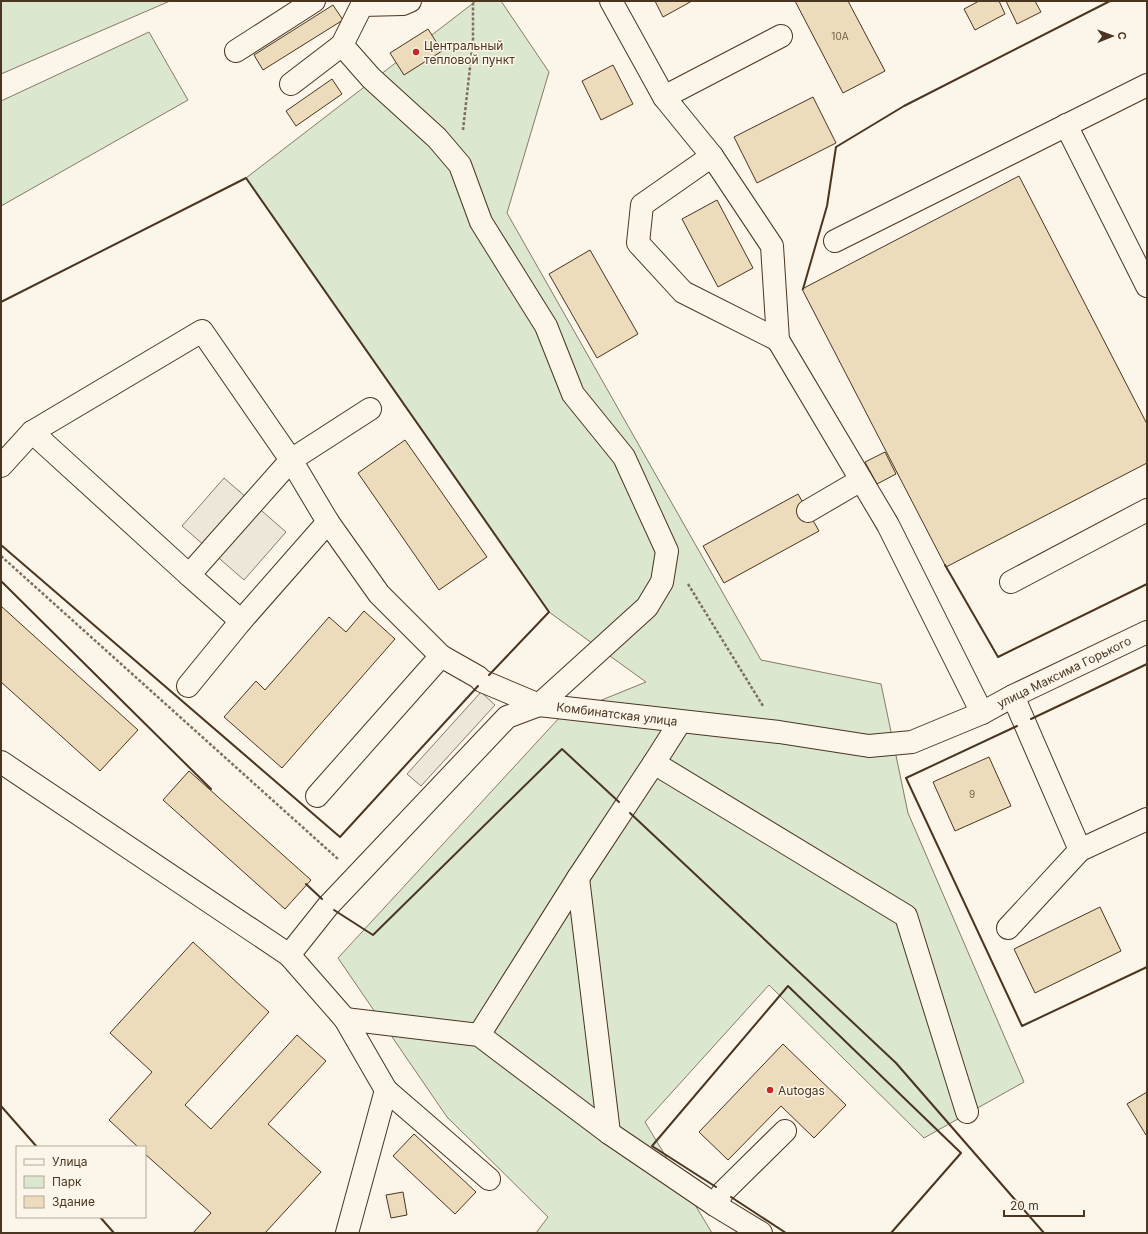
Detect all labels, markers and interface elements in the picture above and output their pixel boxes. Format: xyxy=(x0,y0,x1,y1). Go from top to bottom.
north arrow xyxy=(1092,16,1132,56)
house number: 10А xyxy=(831,30,849,42)
text: С xyxy=(1115,32,1129,40)
place label: Центральный тепловой пункт xyxy=(424,38,515,67)
marker: Центральный тепловой пункт xyxy=(411,47,421,57)
street label: улица Максима Горького xyxy=(994,633,1134,711)
street label: Комбинатская улица xyxy=(556,699,678,729)
house number: 9 xyxy=(969,788,975,800)
place label: Autogas xyxy=(778,1083,825,1098)
marker: Autogas xyxy=(765,1085,775,1095)
legend xyxy=(16,1146,146,1218)
text: Улица xyxy=(52,1154,87,1169)
text: Парк xyxy=(52,1174,82,1189)
scale bar xyxy=(1004,1192,1084,1218)
text: Здание xyxy=(52,1194,95,1209)
text: 20 m xyxy=(1010,1198,1039,1213)

